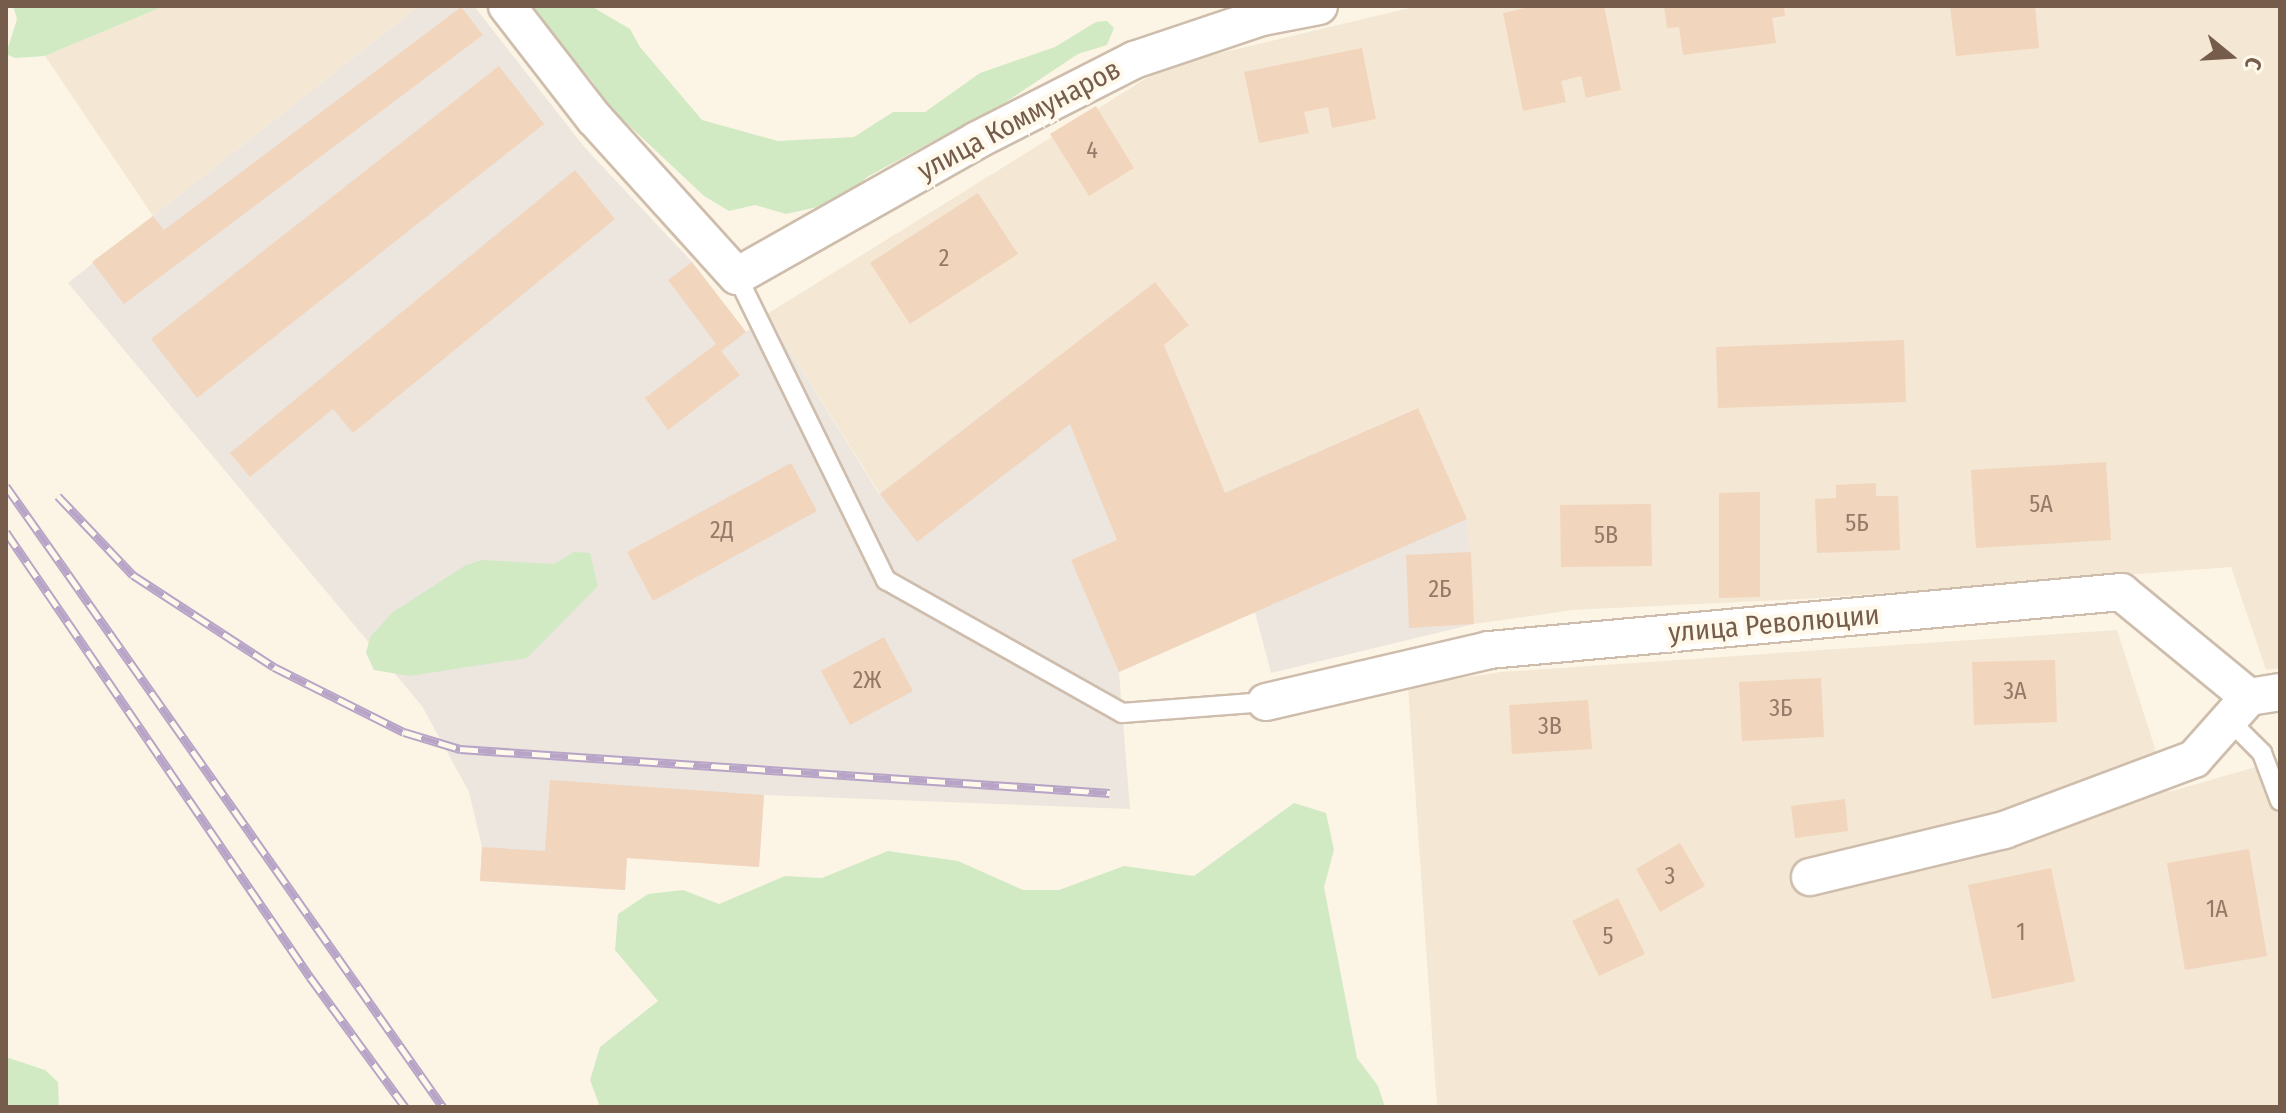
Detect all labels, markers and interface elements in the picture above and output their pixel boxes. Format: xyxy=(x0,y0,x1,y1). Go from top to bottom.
north arrow xyxy=(2190,16,2270,96)
street label: улица Коммунаров xyxy=(912,52,1126,188)
text: С xyxy=(2239,54,2268,73)
house number: 4 xyxy=(1086,137,1098,165)
house number: 2 xyxy=(939,245,949,273)
house number: 5А xyxy=(2029,491,2053,519)
house number: 5Б xyxy=(1845,510,1869,538)
house number: 2Д xyxy=(710,517,734,545)
house number: 5В xyxy=(1594,522,1618,550)
house number: 2Б xyxy=(1428,576,1452,604)
street label: улица Революции xyxy=(1667,598,1881,650)
house number: 2Ж xyxy=(853,667,881,695)
house number: 3А xyxy=(2003,678,2027,706)
house number: 3Б xyxy=(1769,695,1793,723)
house number: 3В xyxy=(1538,713,1562,741)
house number: 3 xyxy=(1665,863,1675,891)
house number: 1А xyxy=(2206,896,2228,924)
house number: 1 xyxy=(2016,919,2026,947)
house number: 5 xyxy=(1602,923,1614,951)

